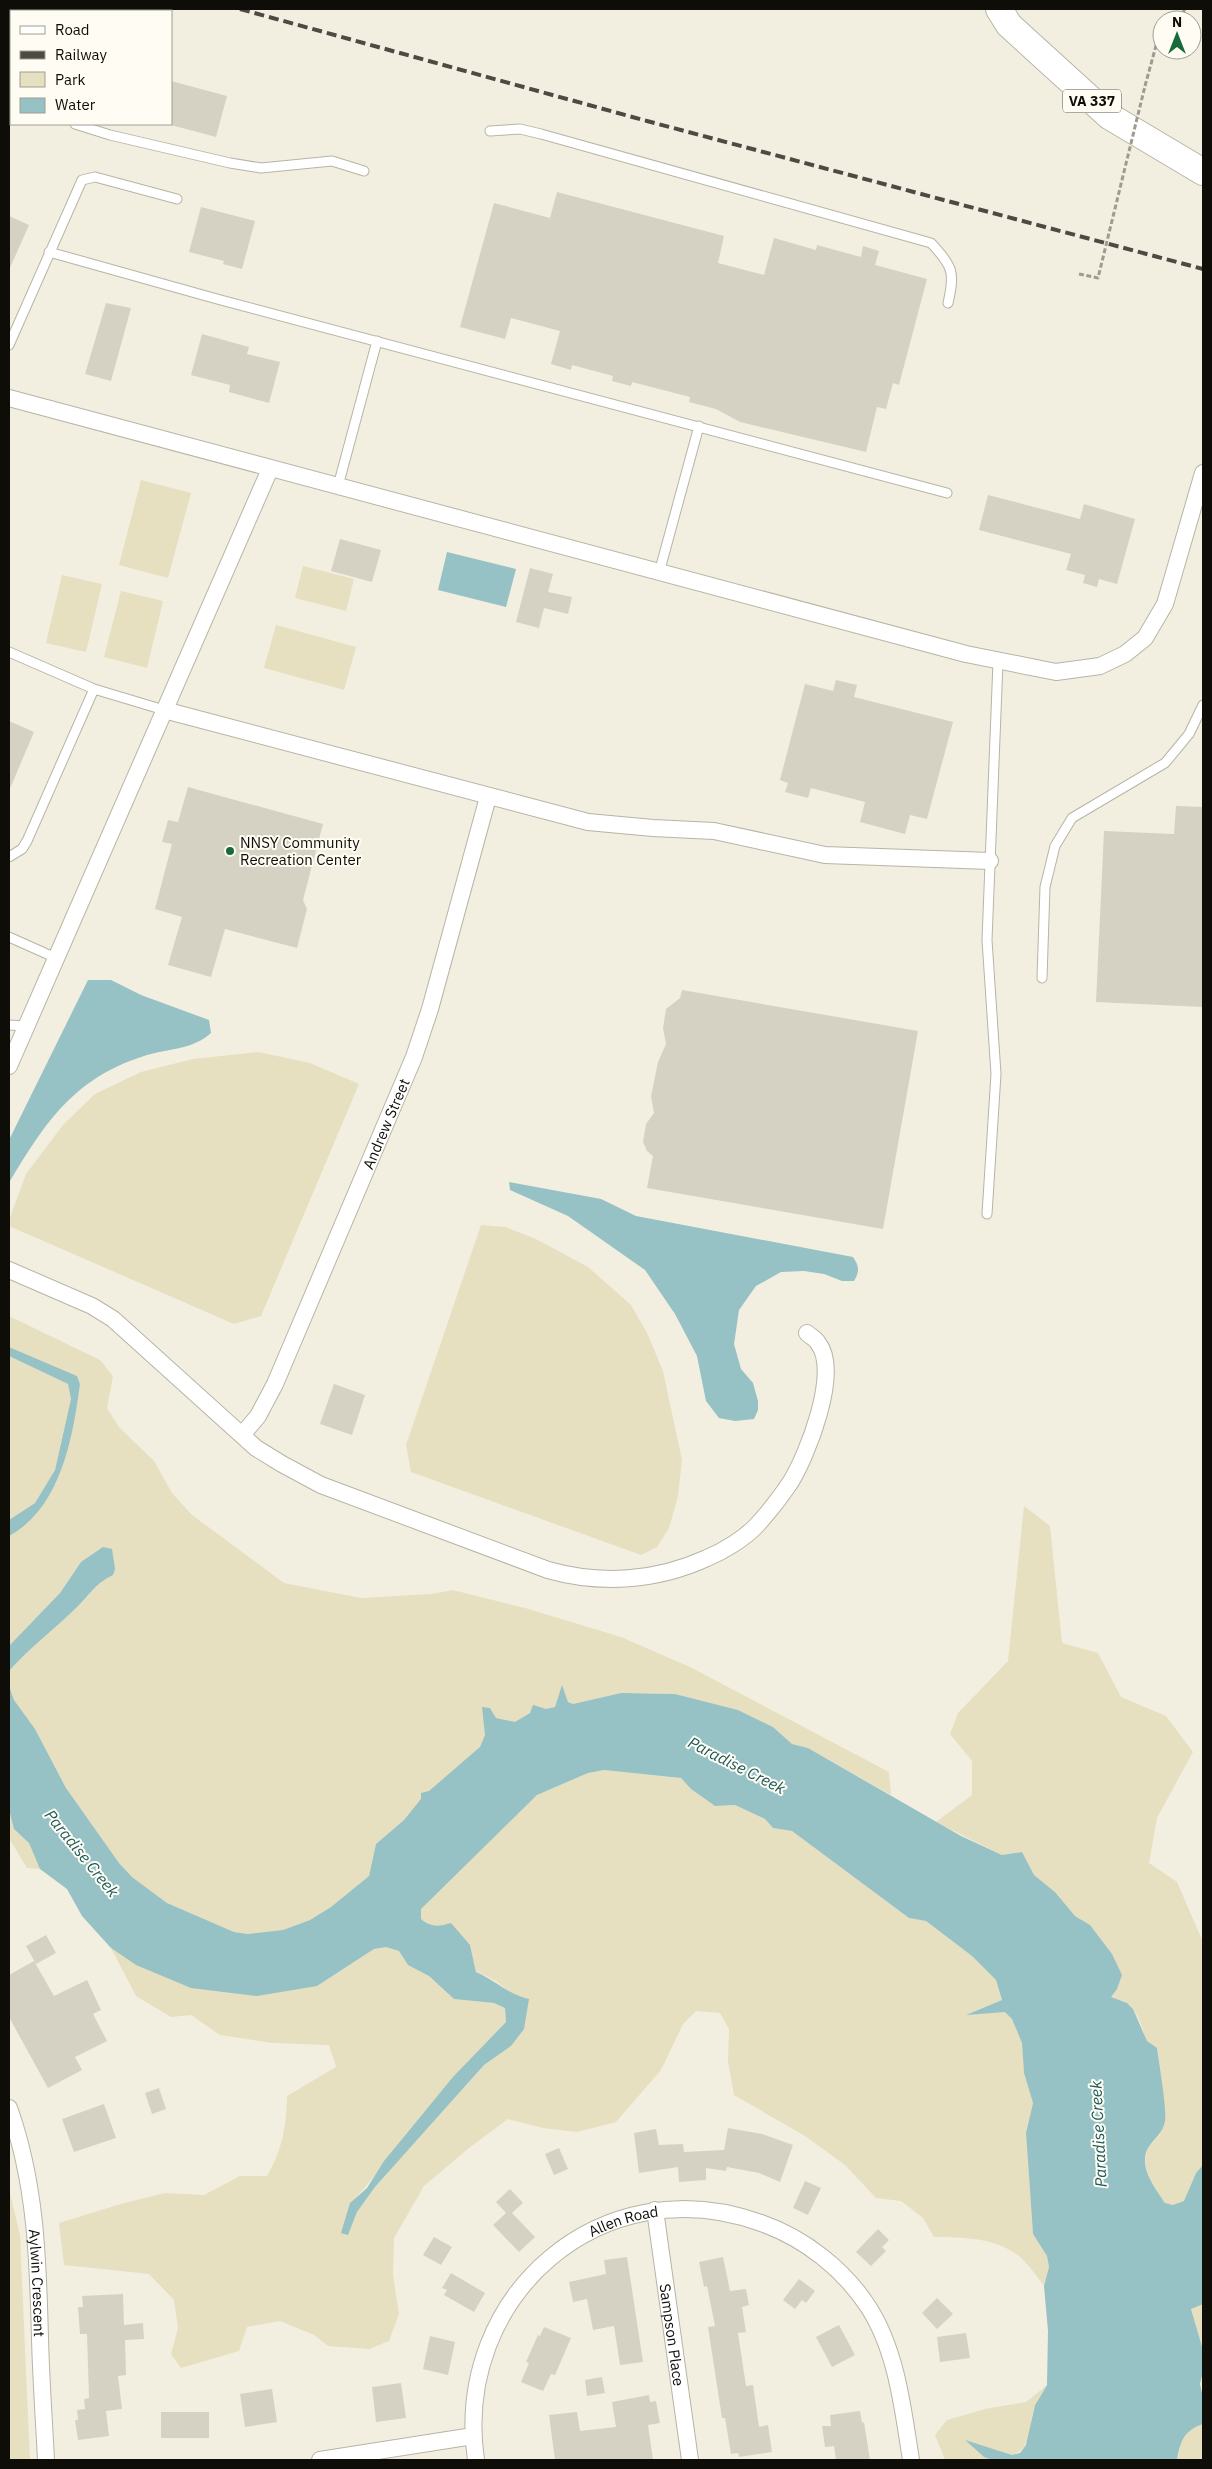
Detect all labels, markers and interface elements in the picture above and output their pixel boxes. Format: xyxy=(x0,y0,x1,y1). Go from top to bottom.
legend xyxy=(10,10,172,125)
north arrow xyxy=(1152,10,1202,60)
text: N xyxy=(1172,13,1182,31)
text: Road xyxy=(55,20,90,39)
text: Railway xyxy=(55,45,108,64)
text: Park xyxy=(55,70,85,89)
road number: VA 337 xyxy=(1063,90,1121,112)
text: Water xyxy=(55,95,96,114)
place label: NNSY Community Recreation Center xyxy=(240,833,362,869)
marker: NNSY Community Recreation Center xyxy=(224,845,236,857)
street label: Andrew Street xyxy=(358,1075,413,1172)
water label: Paradise Creek xyxy=(685,1732,790,1798)
water label: Paradise Creek xyxy=(41,1805,124,1901)
water label: Paradise Creek xyxy=(1085,2080,1111,2188)
street label: Allen Road xyxy=(585,2201,660,2240)
street label: Aylwin Crescent xyxy=(25,2228,49,2337)
street label: Sampson Place xyxy=(656,2282,689,2387)

